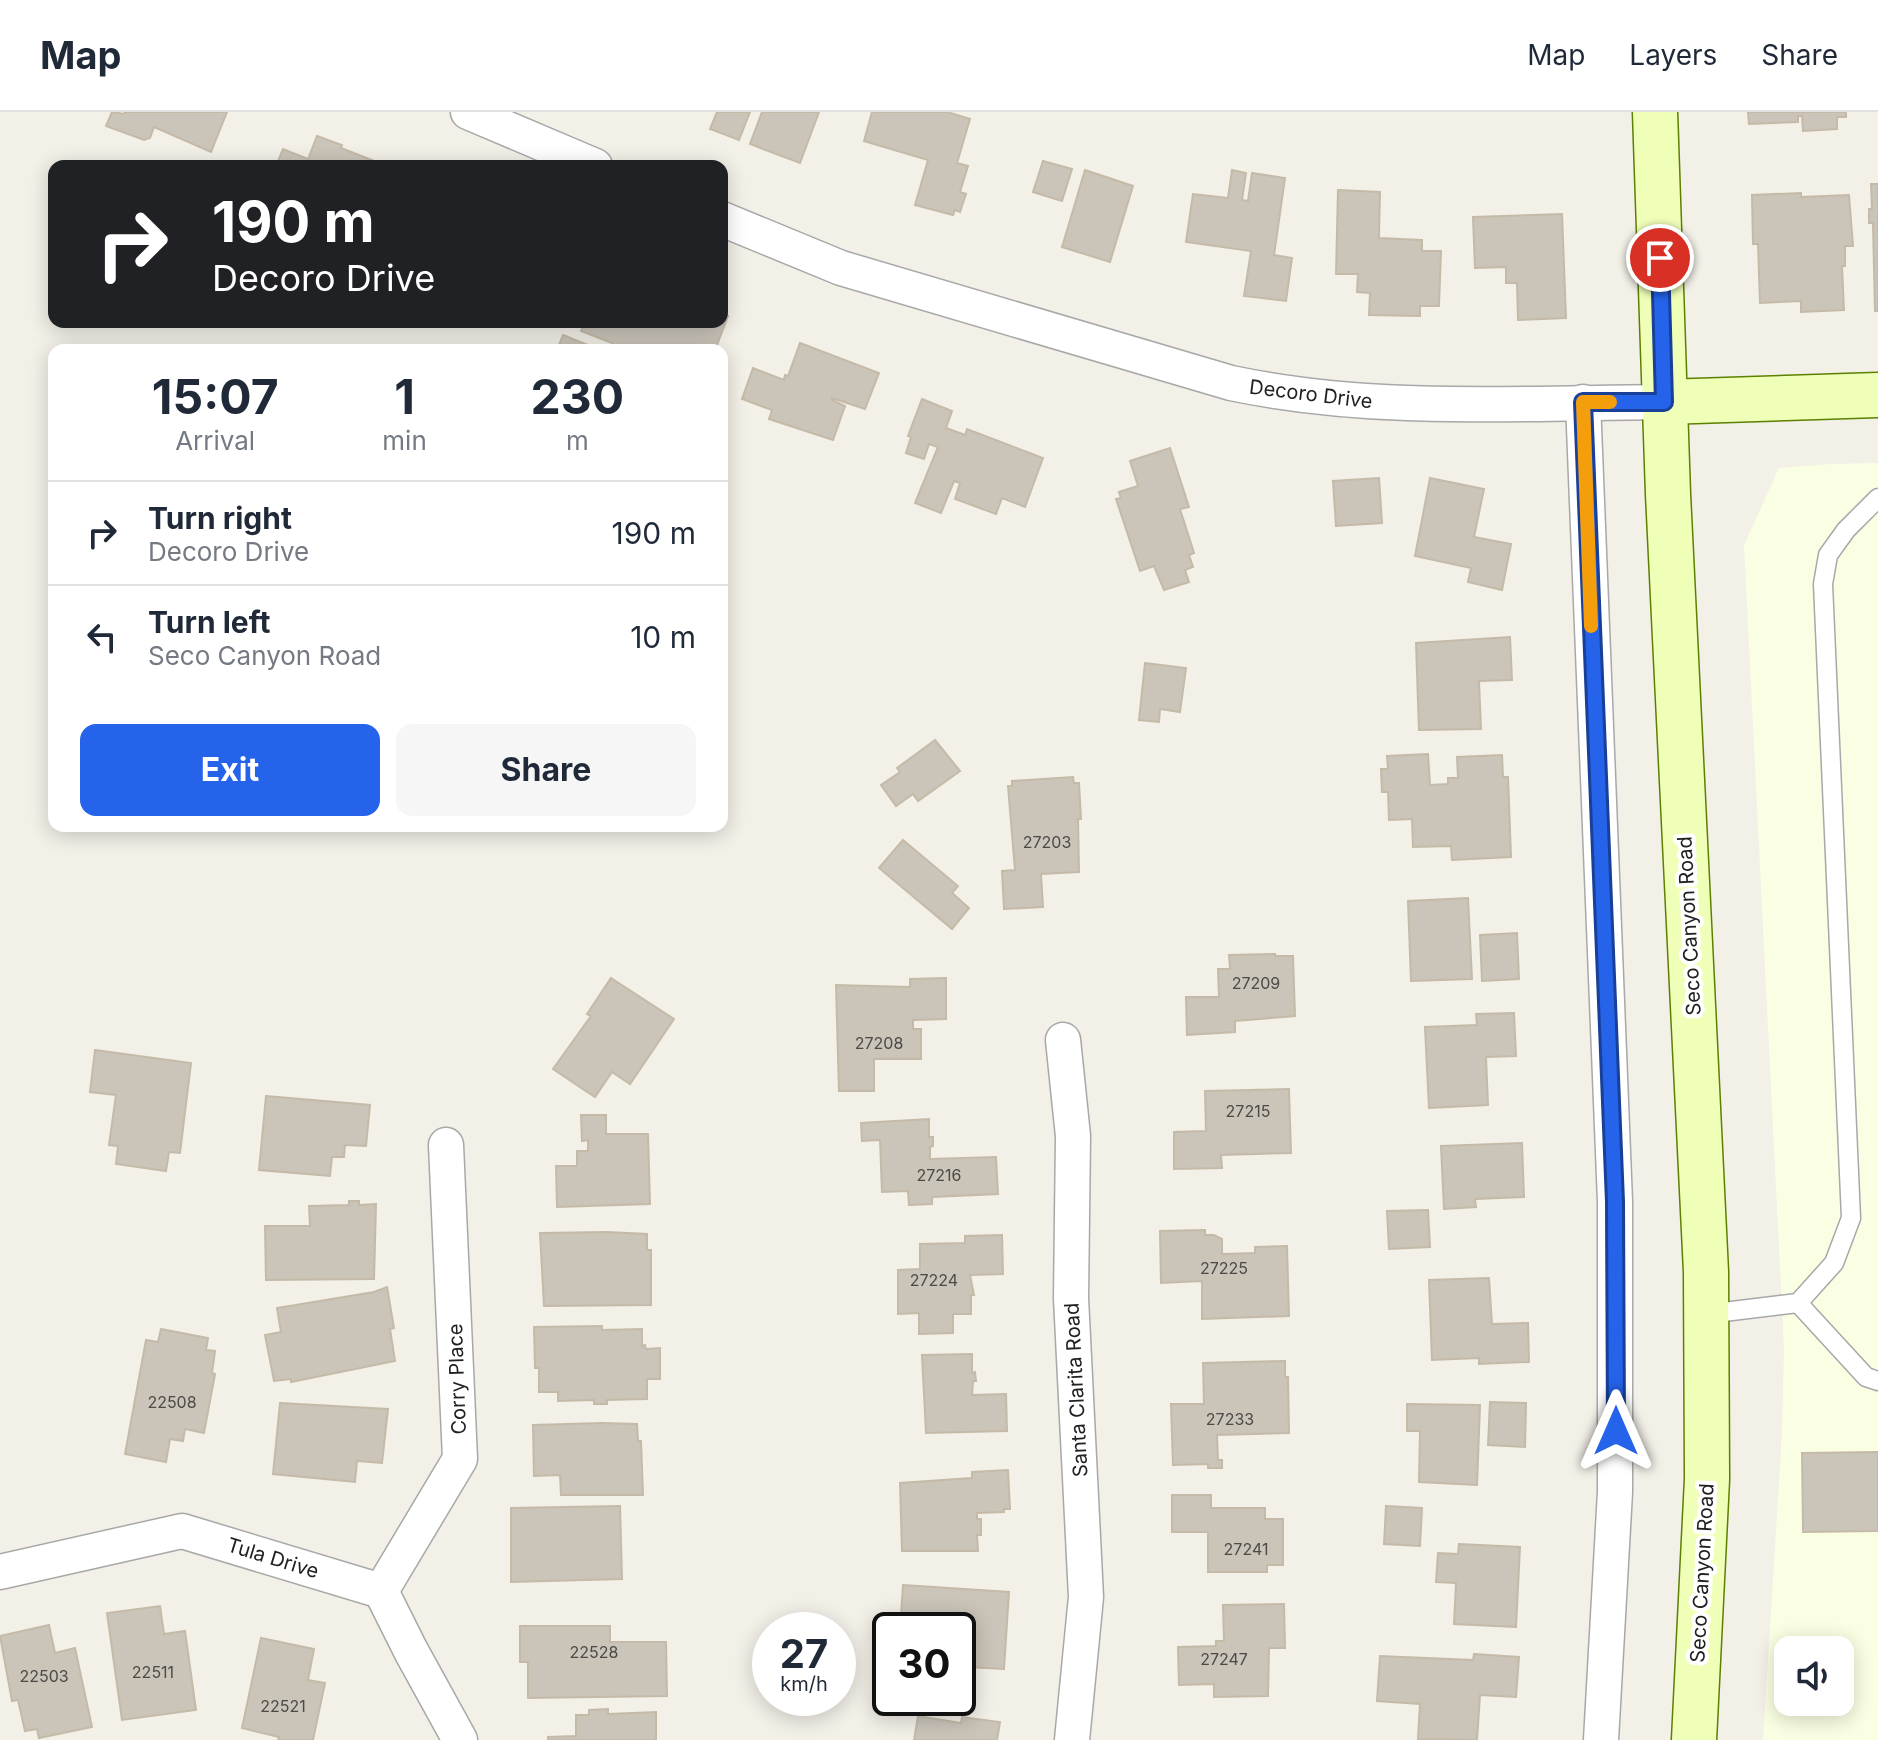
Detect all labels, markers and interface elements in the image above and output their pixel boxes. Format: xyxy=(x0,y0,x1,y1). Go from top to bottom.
text: Map xyxy=(40,32,121,78)
text: Map xyxy=(1527,38,1585,72)
text: Layers xyxy=(1629,38,1717,72)
text: Share xyxy=(1761,38,1838,72)
text: 190 m xyxy=(212,188,375,256)
icon: right xyxy=(80,192,184,296)
pin xyxy=(1626,224,1694,292)
icon: arrive xyxy=(1638,236,1682,280)
text: Decoro Drive xyxy=(212,256,435,300)
text: 15:07 xyxy=(152,367,279,426)
text: 1 xyxy=(394,367,415,426)
text: 230 xyxy=(531,367,624,426)
street label: Decoro Drive xyxy=(1248,375,1374,413)
text: Arrival xyxy=(175,425,255,456)
text: min xyxy=(382,425,427,456)
text: m xyxy=(566,425,589,456)
text: Turn right xyxy=(148,500,292,536)
icon: right xyxy=(80,511,124,555)
text: 190 m xyxy=(612,515,696,551)
text: Decoro Drive xyxy=(148,536,309,567)
text: Turn left xyxy=(148,604,270,640)
icon: left xyxy=(80,615,124,659)
text: 10 m xyxy=(630,619,696,655)
text: Seco Canyon Road xyxy=(148,640,381,671)
button: Exit xyxy=(80,724,380,816)
button: Share xyxy=(396,724,696,816)
house number: 27203 xyxy=(1023,832,1071,852)
street label: Seco Canyon Road xyxy=(1672,836,1706,1016)
house number: 27209 xyxy=(1232,973,1280,993)
house number: 27208 xyxy=(855,1033,903,1053)
house number: 27215 xyxy=(1226,1101,1270,1121)
house number: 27216 xyxy=(917,1165,962,1185)
house number: 27225 xyxy=(1200,1258,1248,1278)
house number: 27224 xyxy=(910,1270,958,1290)
street label: Santa Clarita Road xyxy=(1059,1302,1093,1478)
street label: Corry Place xyxy=(443,1323,471,1435)
position arrow xyxy=(1574,1389,1658,1473)
house number: 22508 xyxy=(147,1392,197,1412)
house number: 27233 xyxy=(1206,1409,1254,1429)
street label: Seco Canyon Road xyxy=(1685,1483,1719,1663)
street label: Tula Drive xyxy=(224,1533,322,1583)
house number: 27241 xyxy=(1224,1539,1268,1559)
speed limit sign: 30 xyxy=(872,1612,976,1716)
text: 27 xyxy=(780,1629,828,1678)
map controls xyxy=(1774,1636,1854,1716)
button: sound xyxy=(1774,1636,1854,1716)
house number: 22528 xyxy=(570,1642,618,1662)
house number: 27247 xyxy=(1200,1649,1248,1669)
house number: 22511 xyxy=(132,1662,174,1682)
house number: 22503 xyxy=(19,1666,69,1686)
text: km/h xyxy=(780,1672,828,1696)
house number: 22521 xyxy=(260,1696,306,1716)

